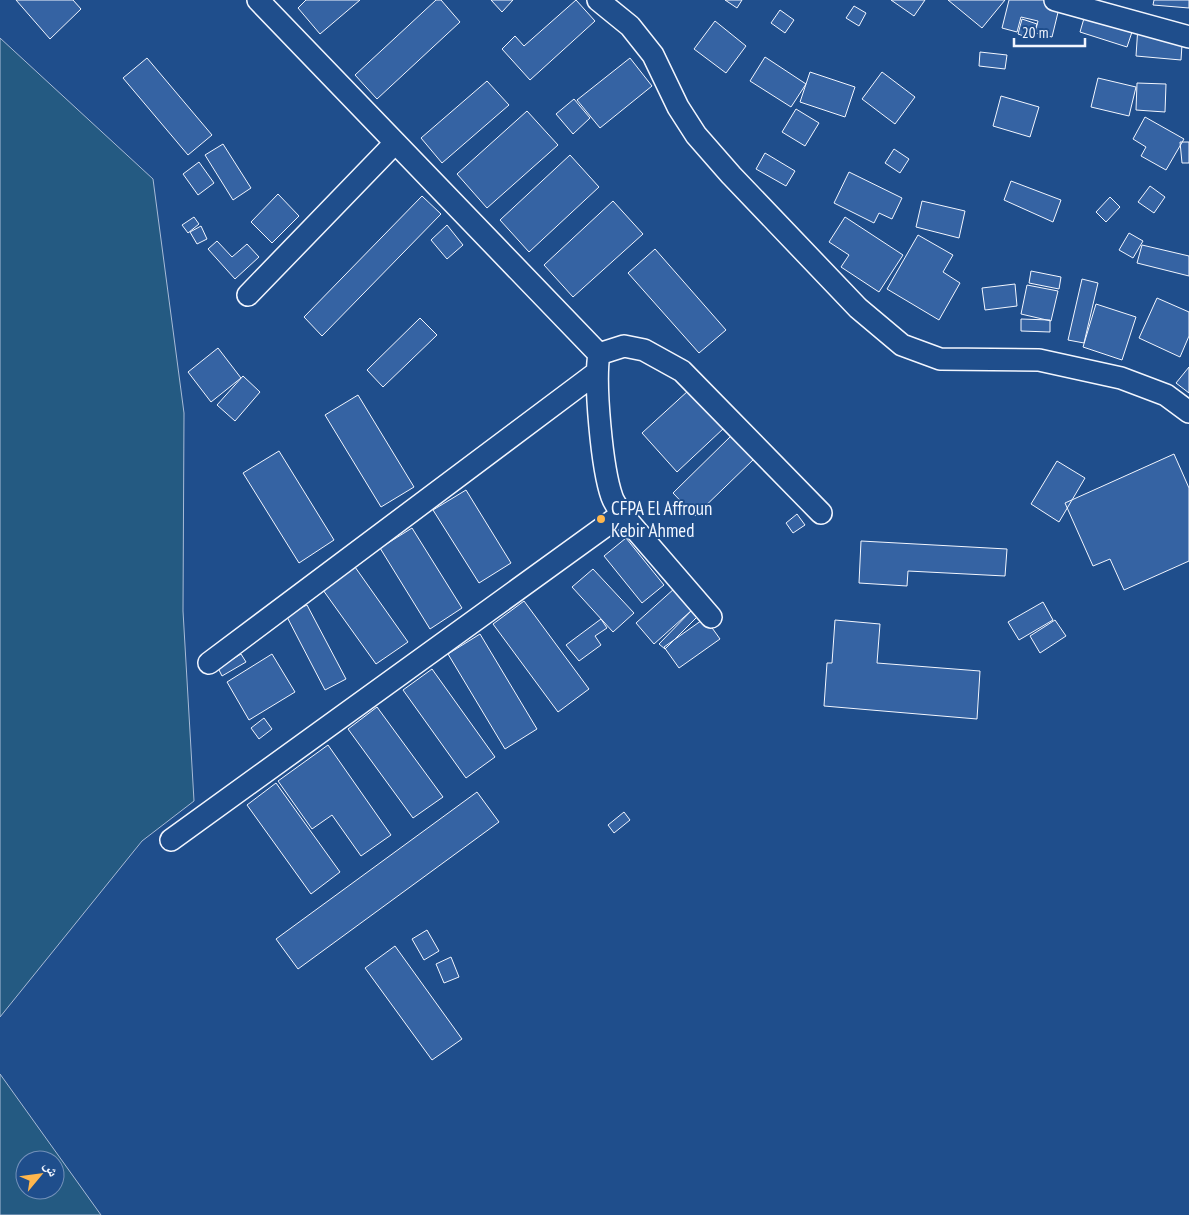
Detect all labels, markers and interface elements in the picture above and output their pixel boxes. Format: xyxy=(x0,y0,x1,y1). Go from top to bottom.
scale bar xyxy=(1014,15,1085,47)
text: 20 m xyxy=(1022,23,1048,42)
place label: CFPA El Affroun Kebir Ahmed xyxy=(611,496,712,542)
marker: CFPA El Affroun Kebir Ahmed xyxy=(595,513,607,525)
north arrow xyxy=(15,1150,65,1200)
text: ش xyxy=(40,1158,63,1180)

